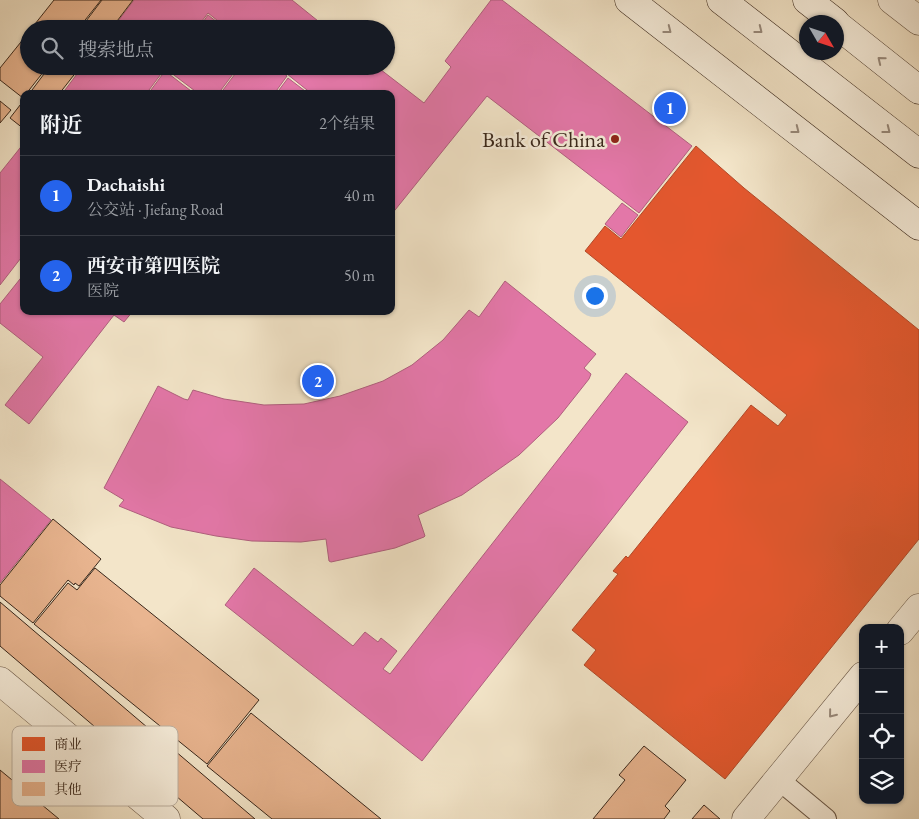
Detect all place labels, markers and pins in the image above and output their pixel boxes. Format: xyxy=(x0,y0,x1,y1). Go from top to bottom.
pin: 1 xyxy=(654,89,686,127)
place label: Bank of China xyxy=(482,125,605,154)
marker: Bank of China xyxy=(609,133,621,145)
pin: 2 xyxy=(302,362,334,400)

